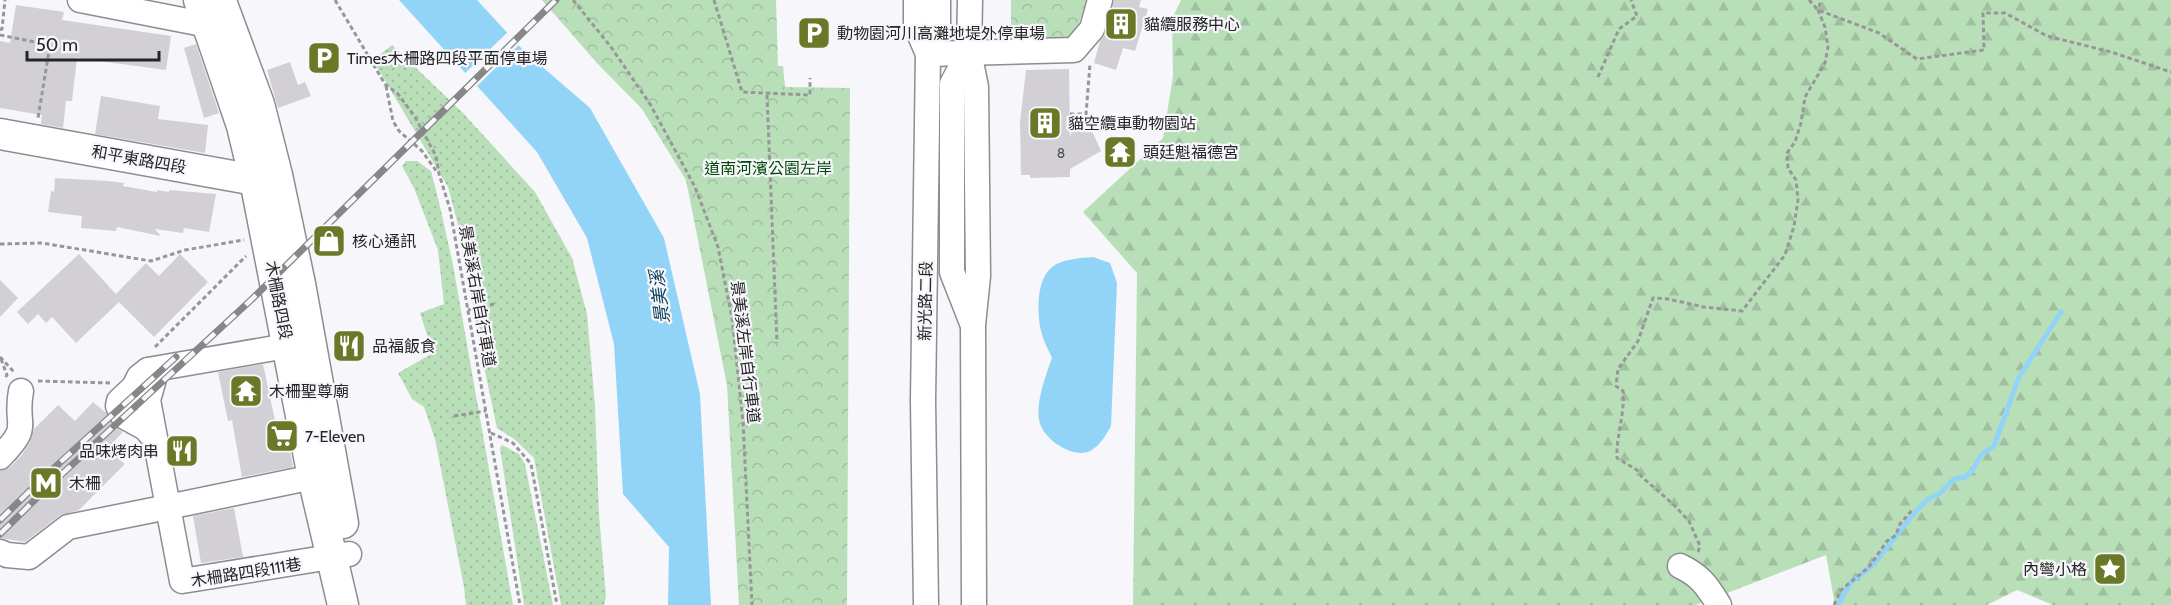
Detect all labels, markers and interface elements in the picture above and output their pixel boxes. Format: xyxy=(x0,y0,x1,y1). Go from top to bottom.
building icon: 貓纜服務中心 xyxy=(1103,6,1139,42)
parking icon: 動物園河川高灘地堤外停車場 xyxy=(796,15,832,51)
place label: 貓纜服務中心 xyxy=(1144,15,1240,34)
scale bar xyxy=(27,24,159,62)
place label: 動物園河川高灘地堤外停車場 xyxy=(837,24,1045,43)
text: 50 m xyxy=(36,34,78,56)
parking icon: Times木柵路四段平面停車場 xyxy=(306,40,342,76)
place label: Times木柵路四段平面停車場 xyxy=(347,49,548,68)
building icon: 貓空纜車動物園站 xyxy=(1027,105,1063,141)
place label: 貓空纜車動物園站 xyxy=(1068,114,1196,133)
temple icon: 頭廷魁福德宮 xyxy=(1102,134,1138,170)
street label: 和平東路四段 xyxy=(90,142,188,177)
place label: 頭廷魁福德宮 xyxy=(1143,143,1239,162)
house number: 8 xyxy=(1057,144,1065,162)
park label: 道南河濱公園左岸 xyxy=(704,159,832,178)
shop icon: 核心通訊 xyxy=(311,223,347,259)
street label: 景美溪右岸自行車道 xyxy=(456,224,499,369)
place label: 核心通訊 xyxy=(352,232,416,251)
street label: 木柵路四段 xyxy=(262,259,295,341)
street label: 新光路二段 xyxy=(915,261,936,341)
water label: 景美溪 xyxy=(645,266,674,325)
street label: 景美溪左岸自行車道 xyxy=(727,279,764,425)
restaurant icon: 品福飯食 xyxy=(331,328,367,364)
place label: 品福飯食 xyxy=(372,337,436,356)
temple icon: 木柵聖尊廟 xyxy=(228,373,264,409)
place label: 木柵聖尊廟 xyxy=(269,382,349,401)
supermarket icon: 7-Eleven xyxy=(264,418,300,454)
place label: 7-Eleven xyxy=(305,427,365,446)
restaurant icon: 品味烤肉串 xyxy=(164,433,200,469)
place label: 品味烤肉串 xyxy=(79,442,159,461)
metro station icon: 木柵 xyxy=(28,465,64,501)
place label: 木柵 xyxy=(69,474,101,493)
place icon: 內彎小格 xyxy=(2092,551,2128,587)
street label: 木柵路四段111巷 xyxy=(189,554,303,591)
place label: 內彎小格 xyxy=(2023,560,2087,579)

